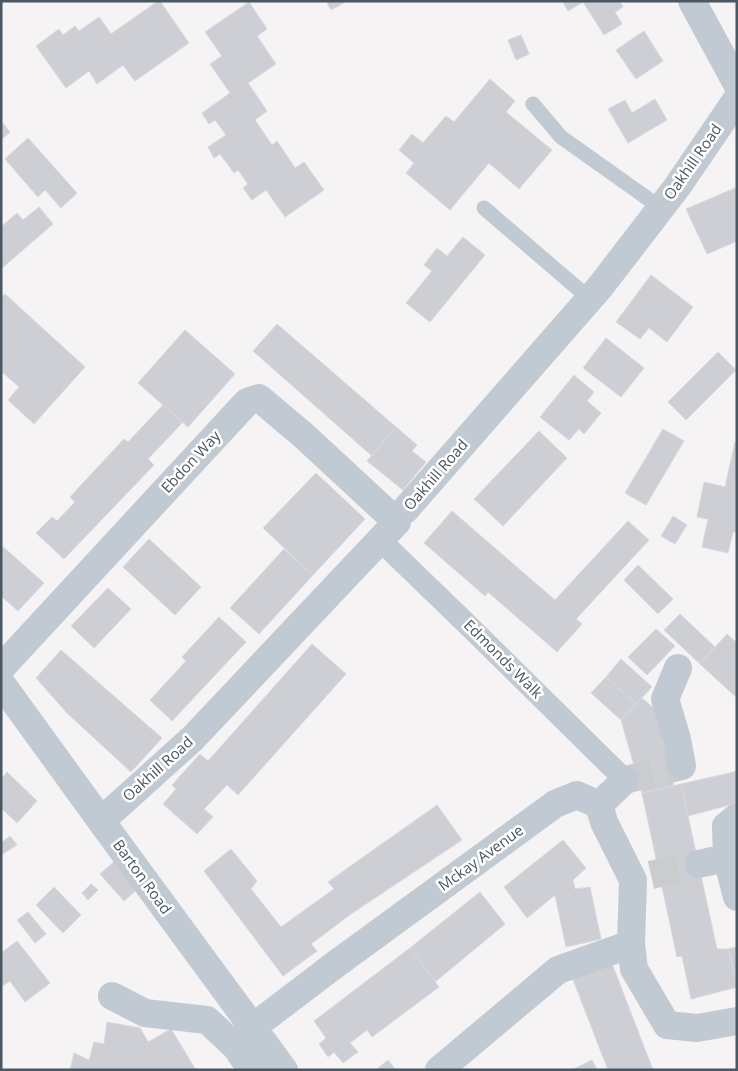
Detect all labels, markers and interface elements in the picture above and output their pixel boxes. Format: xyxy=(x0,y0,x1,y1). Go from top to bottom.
street label: Oakhill Road xyxy=(659,120,726,203)
street label: Ebdon Way xyxy=(156,425,225,497)
street label: Oakhill Road xyxy=(399,435,472,514)
street label: Edmonds Walk xyxy=(460,615,548,702)
street label: Oakhill Road xyxy=(118,731,197,805)
street label: Mckay Avenue xyxy=(434,820,527,895)
street label: Barton Road xyxy=(109,835,177,918)

